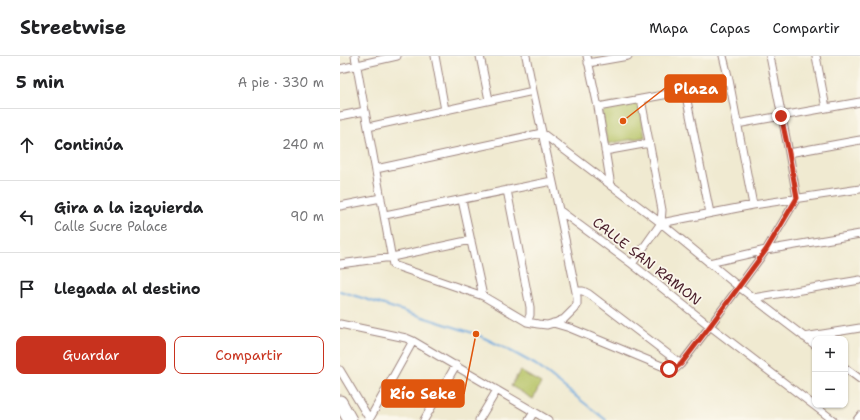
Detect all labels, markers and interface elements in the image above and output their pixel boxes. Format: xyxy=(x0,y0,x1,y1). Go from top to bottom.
text: Streetwise xyxy=(20,15,126,40)
text: Mapa xyxy=(649,19,688,37)
text: Capas xyxy=(710,19,751,37)
text: Compartir xyxy=(773,19,840,37)
text: 5 min xyxy=(16,71,64,93)
text: A pie · 330 m xyxy=(238,74,324,91)
callout: Plaza xyxy=(665,75,726,102)
text: Plaza xyxy=(674,79,719,99)
route end xyxy=(772,107,790,125)
icon: ahead xyxy=(16,134,38,156)
text: Continúa xyxy=(54,135,123,155)
text: 240 m xyxy=(282,136,324,153)
text: Gira a la izquierda xyxy=(54,198,203,218)
icon: left xyxy=(16,206,38,228)
text: 90 m xyxy=(290,208,324,225)
street label: CALLE SAN RAMON xyxy=(589,213,705,309)
text: Calle Sucre Palace xyxy=(54,218,168,235)
icon: arrive xyxy=(16,278,38,300)
text: Llegada al destino xyxy=(54,279,201,299)
button: Guardar xyxy=(16,336,166,374)
button: Compartir xyxy=(174,336,324,374)
map controls xyxy=(812,336,848,408)
button: + xyxy=(812,336,848,372)
route start xyxy=(660,360,678,378)
button: − xyxy=(812,372,848,408)
callout: Río Seke xyxy=(382,380,464,407)
text: Río Seke xyxy=(390,384,456,404)

